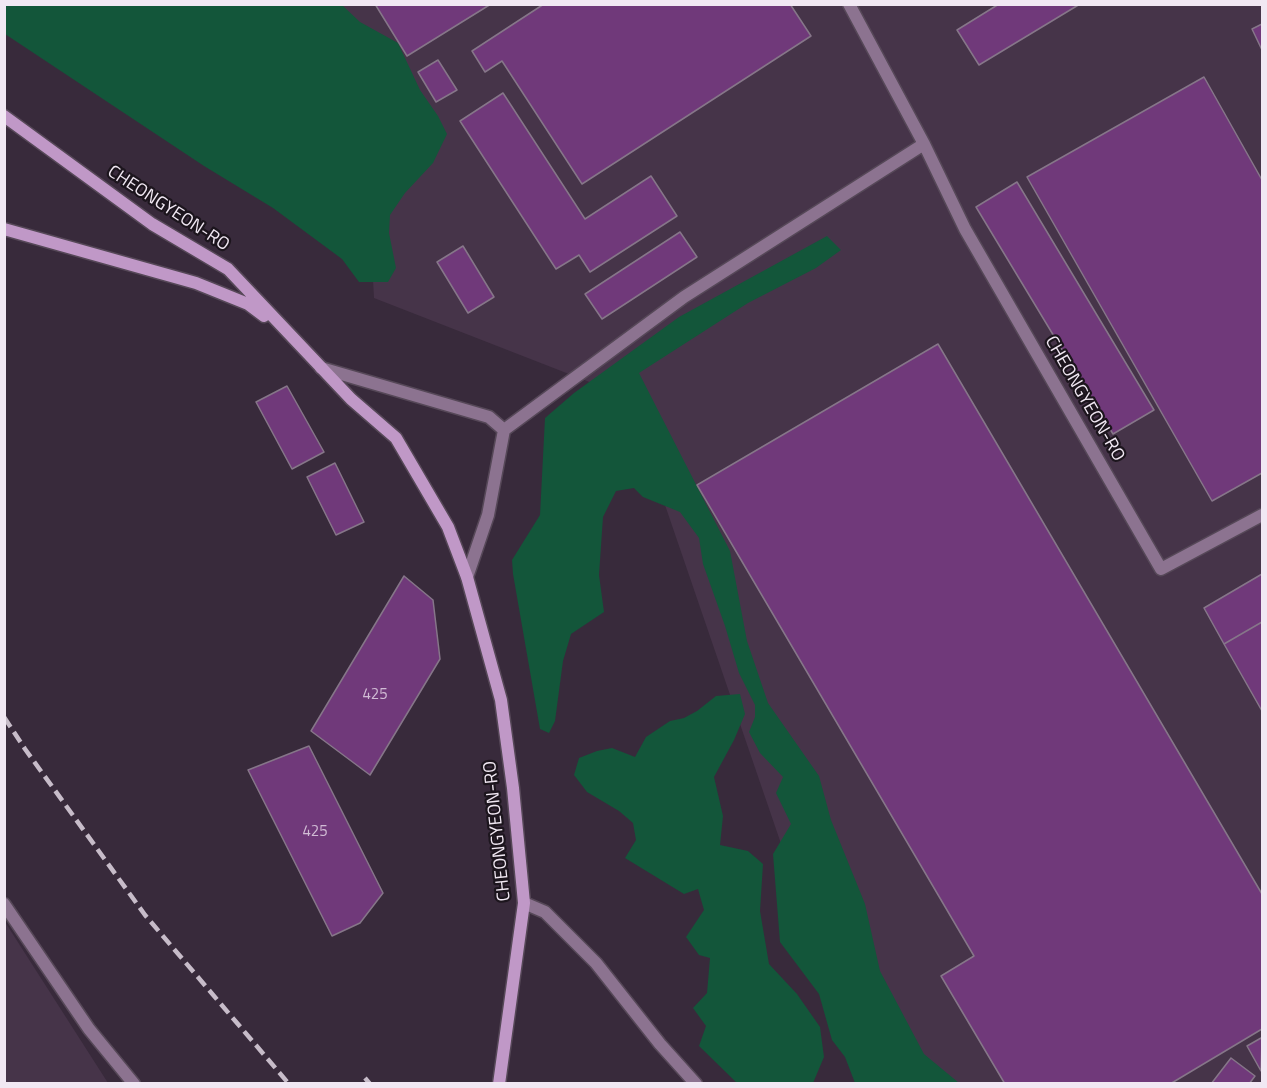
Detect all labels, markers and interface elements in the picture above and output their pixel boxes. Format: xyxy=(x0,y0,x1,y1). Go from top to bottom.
street label: CHEONGYEON-RO xyxy=(103,162,233,256)
street label: CHEONGYEON-RO xyxy=(1039,333,1129,465)
house number: 425 xyxy=(362,686,388,704)
street label: CHEONGYEON-RO xyxy=(480,760,516,902)
house number: 425 xyxy=(302,823,328,841)

